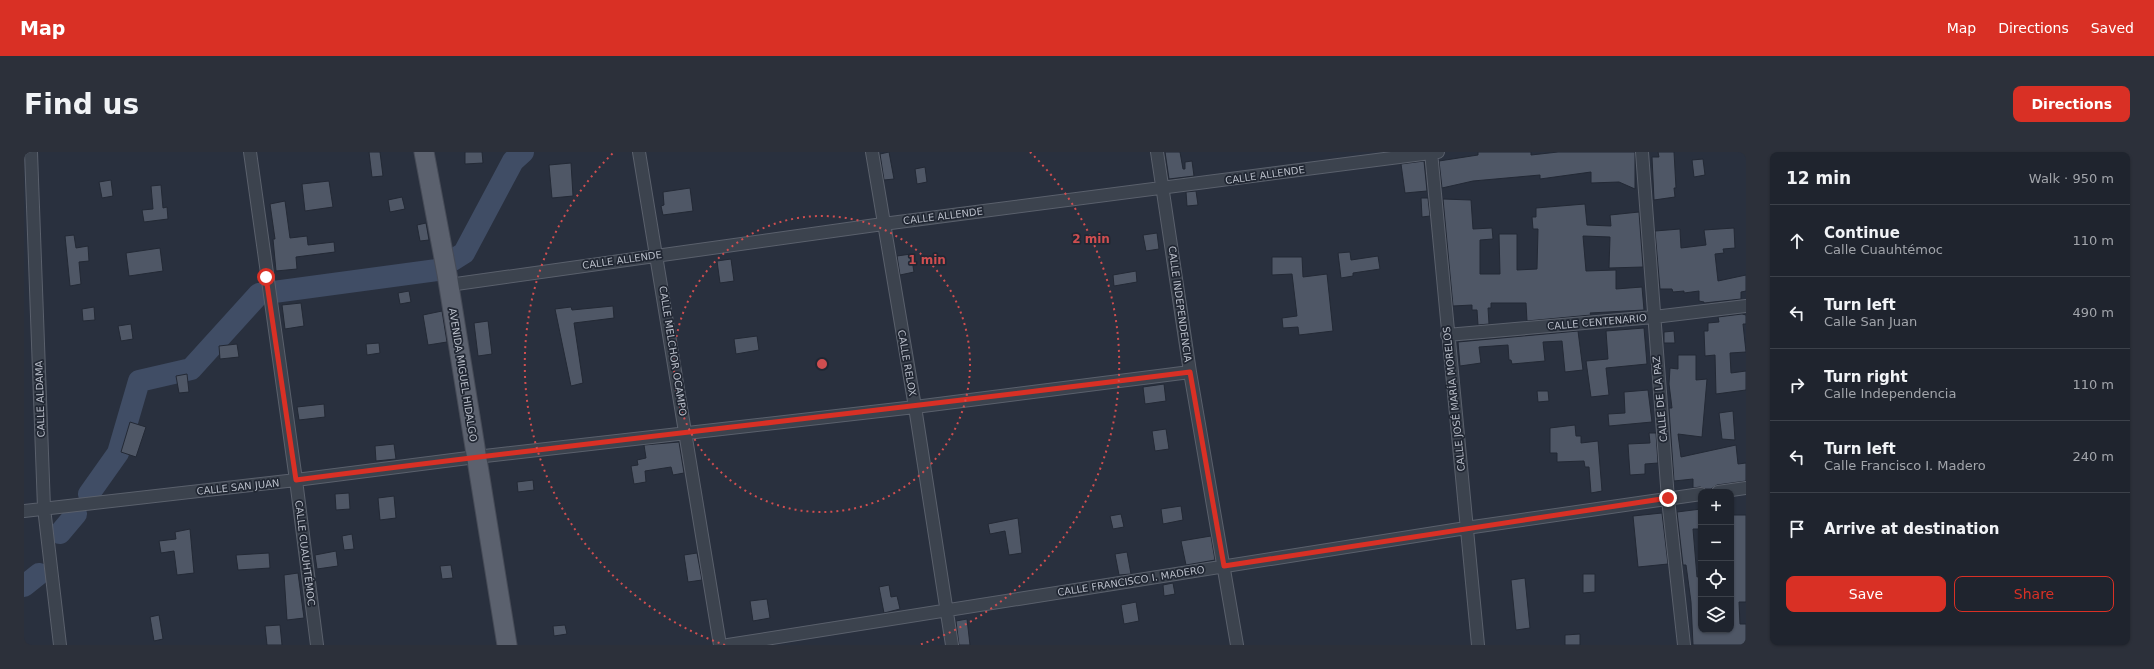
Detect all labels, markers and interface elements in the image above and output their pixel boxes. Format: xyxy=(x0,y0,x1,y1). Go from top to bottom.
text: Map xyxy=(20,17,65,39)
text: Map xyxy=(1947,20,1976,36)
text: Directions xyxy=(1998,20,2069,36)
text: Saved xyxy=(2091,20,2134,36)
button: Directions xyxy=(2013,86,2130,122)
text: Find us xyxy=(24,88,139,121)
street label: CALLE ALLENDE xyxy=(1224,164,1306,186)
text: 12 min xyxy=(1786,168,1851,188)
text: Walk · 950 m xyxy=(2029,171,2114,186)
street label: CALLE ALLENDE xyxy=(902,206,984,226)
text: Continue xyxy=(1824,224,1900,242)
icon: ahead xyxy=(1786,230,1808,252)
text: 2 min xyxy=(1072,232,1110,246)
text: 110 m xyxy=(2072,233,2114,248)
text: Calle Cuauhtémoc xyxy=(1824,242,1943,257)
street label: CALLE INDEPENDENCIA xyxy=(1166,245,1194,363)
street label: CALLE ALLENDE xyxy=(581,249,663,271)
text: 1 min xyxy=(908,253,946,267)
route start xyxy=(257,268,275,286)
street label: CALLE MELCHOR OCAMPO xyxy=(657,285,689,417)
text: Turn left xyxy=(1824,296,1896,314)
icon: left xyxy=(1786,302,1808,324)
text: 490 m xyxy=(2072,305,2114,320)
street label: AVENIDA MIGUEL HIDALGO xyxy=(447,307,479,443)
street label: CALLE CENTENARIO xyxy=(1547,312,1647,332)
text: Calle San Juan xyxy=(1824,314,1917,329)
street label: CALLE JOSÉ MARÍA MORELOS xyxy=(1440,326,1467,472)
street label: CALLE RELOX xyxy=(896,329,918,397)
street label: CALLE DE LA PAZ xyxy=(1651,355,1669,443)
centre of rings xyxy=(815,357,829,371)
street label: CALLE ALDAMA xyxy=(33,360,47,438)
text: Turn right xyxy=(1824,368,1908,386)
icon: right xyxy=(1786,374,1808,396)
text: 110 m xyxy=(2072,377,2114,392)
text: Calle Independencia xyxy=(1824,386,1956,401)
text: Turn left xyxy=(1824,440,1896,458)
icon: left xyxy=(1786,446,1808,468)
text: 240 m xyxy=(2072,449,2114,464)
text: Calle Francisco I. Madero xyxy=(1824,458,1986,473)
street label: CALLE SAN JUAN xyxy=(196,477,280,497)
route end xyxy=(1659,489,1677,507)
map controls xyxy=(1698,489,1734,633)
button: + xyxy=(1698,489,1734,525)
street label: CALLE CUAUHTÉMOC xyxy=(293,499,318,606)
icon: arrive xyxy=(1786,518,1808,540)
text: Arrive at destination xyxy=(1824,520,1999,538)
button: − xyxy=(1698,525,1734,561)
button: locate xyxy=(1698,561,1734,597)
street label: CALLE FRANCISCO I. MADERO xyxy=(1057,564,1206,598)
button: Save xyxy=(1786,576,1946,612)
button: Share xyxy=(1954,576,2114,612)
button: layers xyxy=(1698,597,1734,633)

